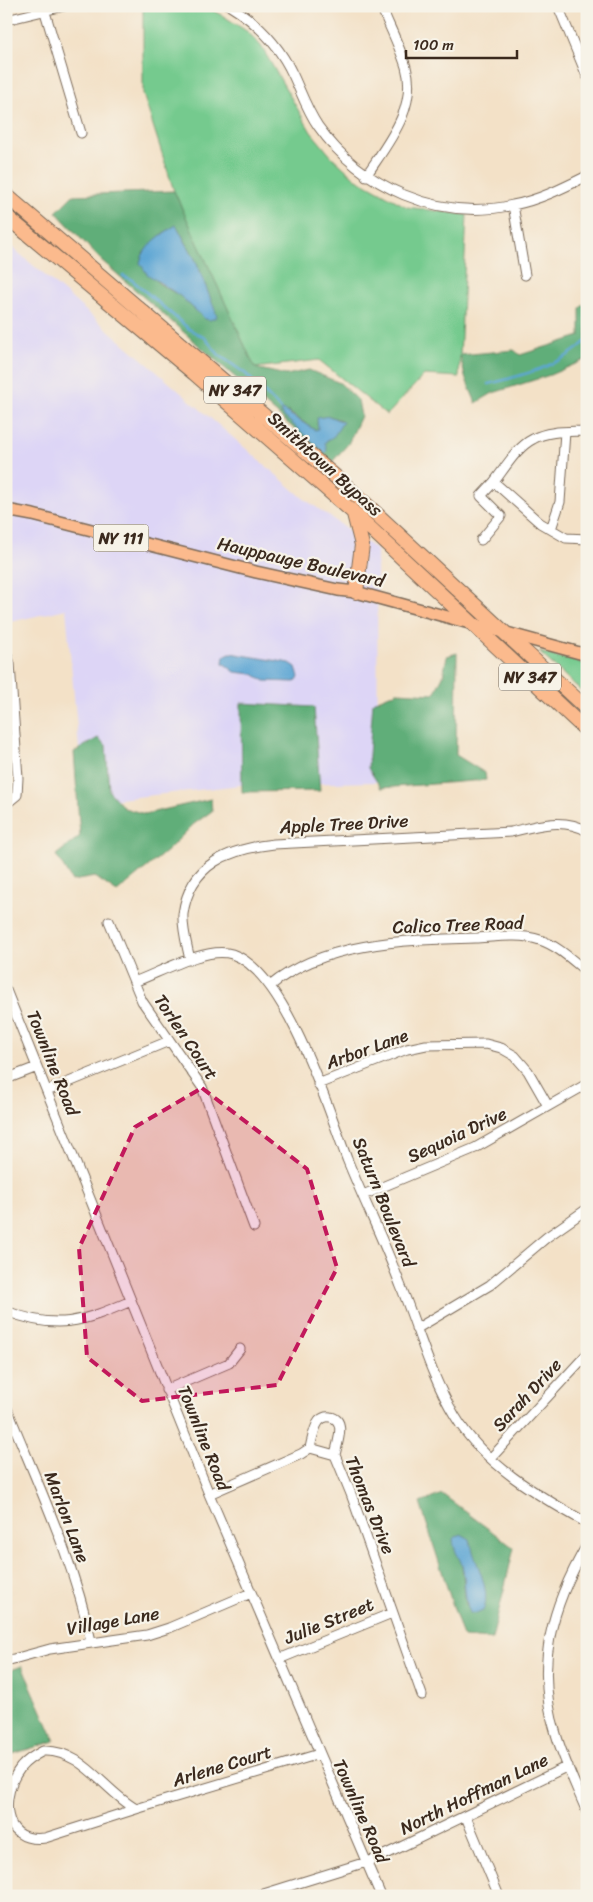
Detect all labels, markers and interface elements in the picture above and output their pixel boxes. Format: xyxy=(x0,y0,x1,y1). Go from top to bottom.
scale bar xyxy=(406,28,517,60)
text: 100 m xyxy=(413,32,454,58)
road number: NY 347 xyxy=(204,376,266,404)
street label: Smithtown Bypass xyxy=(260,403,391,525)
road number: NY 111 xyxy=(94,524,148,552)
street label: Hauppauge Boulevard xyxy=(214,527,389,597)
road number: NY 347 xyxy=(499,664,561,690)
street label: Apple Tree Drive xyxy=(278,805,409,843)
street label: Calico Tree Road xyxy=(392,907,525,943)
street label: Torlen Court xyxy=(145,987,227,1087)
street label: Townline Road xyxy=(17,1005,89,1122)
street label: Arbor Lane xyxy=(320,1019,413,1079)
street label: Sequoia Drive xyxy=(402,1098,512,1172)
street label: Saturn Boulevard xyxy=(343,1132,425,1273)
street label: Sarah Drive xyxy=(484,1351,570,1439)
street label: Townline Road xyxy=(168,1380,240,1497)
street label: Thomas Drive xyxy=(336,1451,404,1559)
street label: Marlon Lane xyxy=(35,1466,99,1568)
street label: Julie Street xyxy=(278,1588,379,1654)
street label: Village Lane xyxy=(64,1597,162,1645)
street label: Arlene Court xyxy=(167,1736,276,1797)
street label: North Hoffman Lane xyxy=(394,1744,554,1844)
street label: Townline Road xyxy=(324,1754,399,1870)

